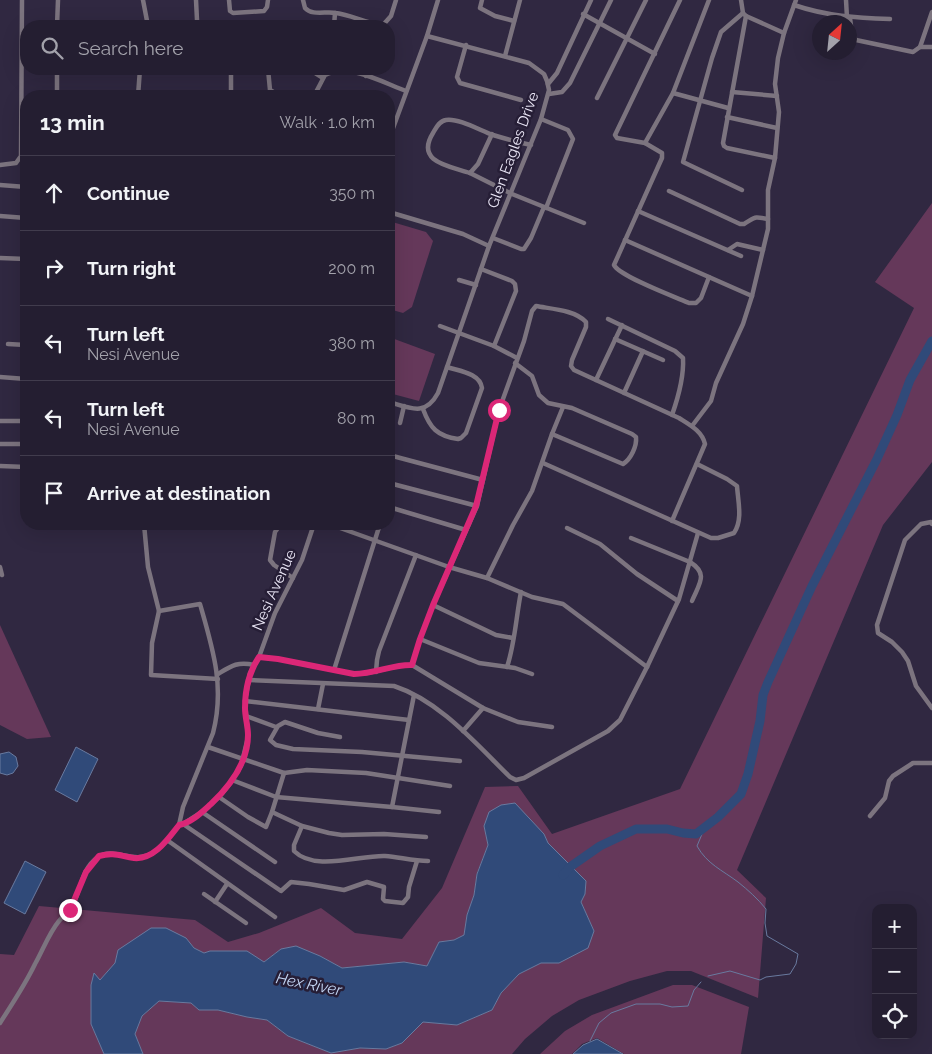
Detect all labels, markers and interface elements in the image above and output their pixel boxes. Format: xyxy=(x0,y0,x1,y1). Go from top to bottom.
north arrow xyxy=(812,15,857,60)
search box xyxy=(20,20,395,75)
icon: search xyxy=(38,34,66,62)
text: Search here xyxy=(78,37,184,59)
street label: Glen Eagles Drive xyxy=(484,89,542,211)
text: 13 min xyxy=(40,110,105,135)
text: Walk · 1.0 km xyxy=(279,113,375,132)
icon: ahead xyxy=(40,179,68,207)
text: Continue xyxy=(87,182,170,204)
text: 350 m xyxy=(329,184,375,203)
icon: right xyxy=(40,254,68,282)
text: Turn right xyxy=(87,257,176,279)
text: 200 m xyxy=(328,259,375,278)
text: Turn left xyxy=(87,323,164,345)
icon: left xyxy=(40,329,68,357)
text: 380 m xyxy=(328,334,375,353)
text: Nesi Avenue xyxy=(87,345,180,364)
text: Turn left xyxy=(87,398,164,420)
route start xyxy=(488,399,511,422)
icon: left xyxy=(40,404,68,432)
text: 80 m xyxy=(337,409,375,428)
text: Nesi Avenue xyxy=(87,420,180,439)
icon: arrive xyxy=(40,479,68,507)
text: Arrive at destination xyxy=(87,482,271,504)
street label: Nesi Avenue xyxy=(248,547,300,633)
route end xyxy=(59,899,82,922)
map controls xyxy=(872,904,917,1039)
button: + xyxy=(872,904,917,949)
button: − xyxy=(872,949,917,994)
water label: Hex River xyxy=(275,968,344,1000)
button: locate xyxy=(872,994,917,1039)

